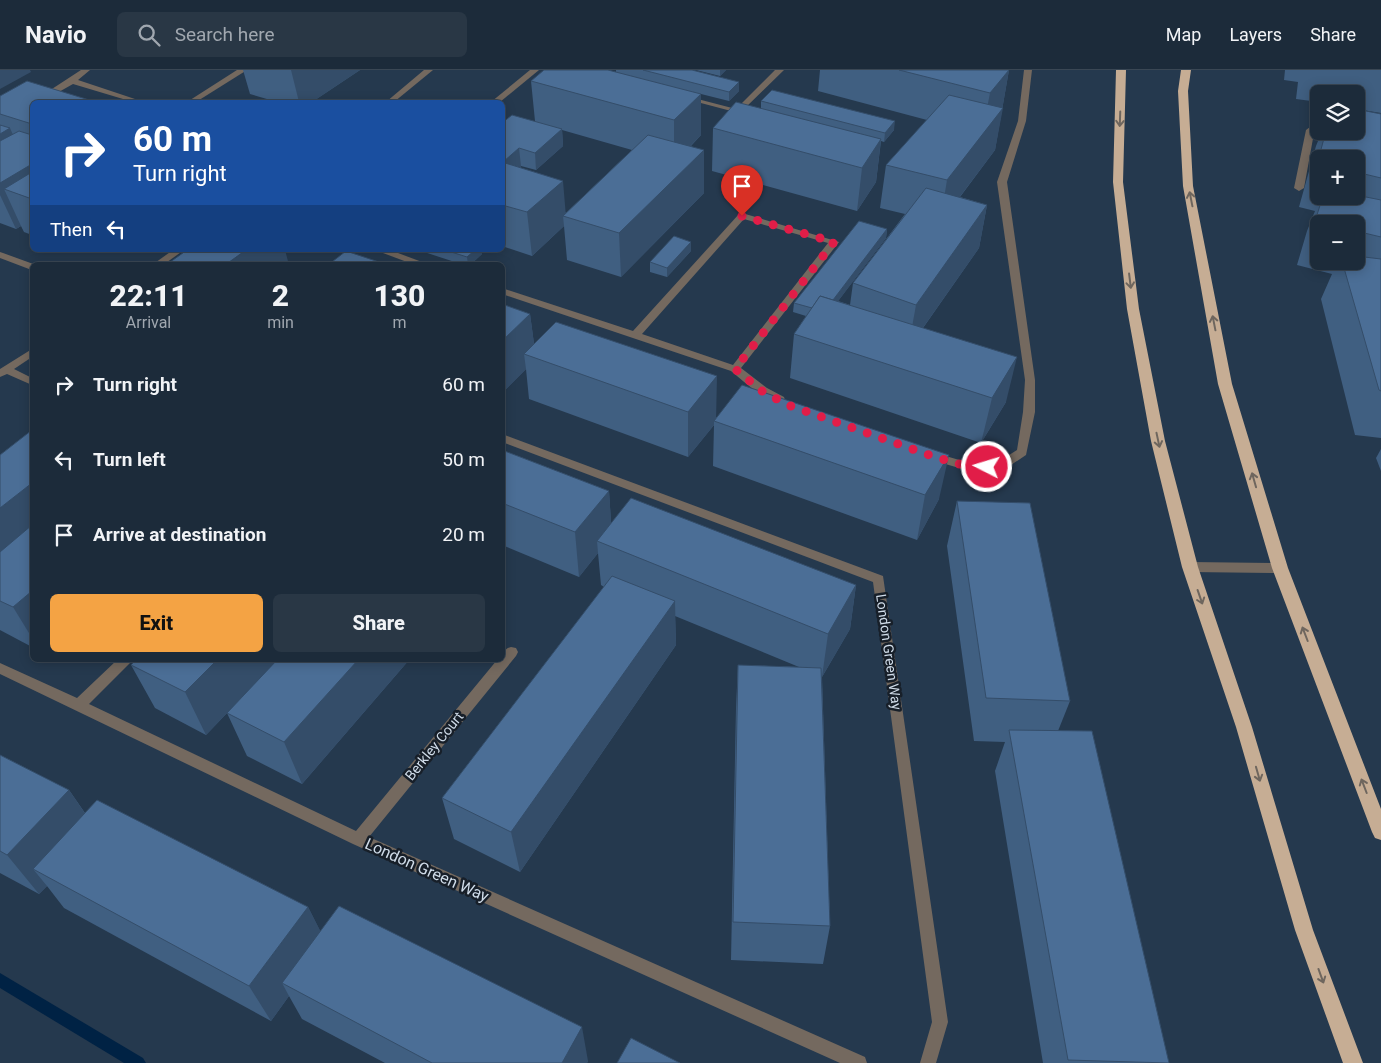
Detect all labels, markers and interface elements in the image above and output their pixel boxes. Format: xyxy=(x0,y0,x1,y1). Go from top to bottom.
search box xyxy=(117,12,467,57)
text: Navio xyxy=(25,21,87,49)
icon: search xyxy=(135,21,163,49)
text: Search here xyxy=(175,23,275,46)
text: Map xyxy=(1166,24,1201,45)
text: Layers xyxy=(1229,24,1282,45)
text: Share xyxy=(1310,24,1356,45)
map controls xyxy=(1310,85,1365,270)
button: layers xyxy=(1310,85,1365,140)
one-way arrow xyxy=(1115,110,1125,126)
text: 60 m xyxy=(133,119,212,160)
icon: right xyxy=(50,120,115,185)
button: + xyxy=(1310,150,1365,205)
text: Turn right xyxy=(133,161,227,186)
pin xyxy=(721,165,763,216)
icon: arrive xyxy=(728,172,756,200)
one-way arrow xyxy=(1185,191,1195,207)
icon: left xyxy=(102,215,130,243)
button: − xyxy=(1310,215,1365,270)
text: Then xyxy=(50,218,92,241)
one-way arrow xyxy=(1125,272,1135,288)
text: 22:11 xyxy=(110,278,188,313)
text: 2 xyxy=(272,278,289,313)
text: 130 xyxy=(373,278,425,313)
text: Arrival xyxy=(126,313,171,332)
text: min xyxy=(267,313,294,332)
text: m xyxy=(392,313,406,332)
one-way arrow xyxy=(1209,315,1218,331)
icon: right xyxy=(50,371,78,399)
text: Turn right xyxy=(93,373,177,396)
text: 60 m xyxy=(442,373,485,396)
one-way arrow xyxy=(1154,432,1164,448)
position arrow xyxy=(960,440,1012,492)
icon: left xyxy=(50,446,78,474)
text: Turn left xyxy=(93,448,166,471)
text: 50 m xyxy=(442,448,485,471)
one-way arrow xyxy=(1249,473,1259,489)
icon: arrive xyxy=(50,521,78,549)
text: Arrive at destination xyxy=(93,523,266,546)
text: 20 m xyxy=(442,523,485,546)
one-way arrow xyxy=(1196,589,1205,605)
street label: London Green Way xyxy=(873,593,905,711)
button: Exit xyxy=(50,594,263,652)
button: Share xyxy=(273,594,485,652)
one-way arrow xyxy=(1300,627,1309,642)
street label: Berkley Court xyxy=(402,708,467,783)
one-way arrow xyxy=(1254,766,1264,782)
one-way arrow xyxy=(1358,779,1368,794)
street label: London Green Way xyxy=(362,834,492,906)
one-way arrow xyxy=(1317,968,1326,983)

